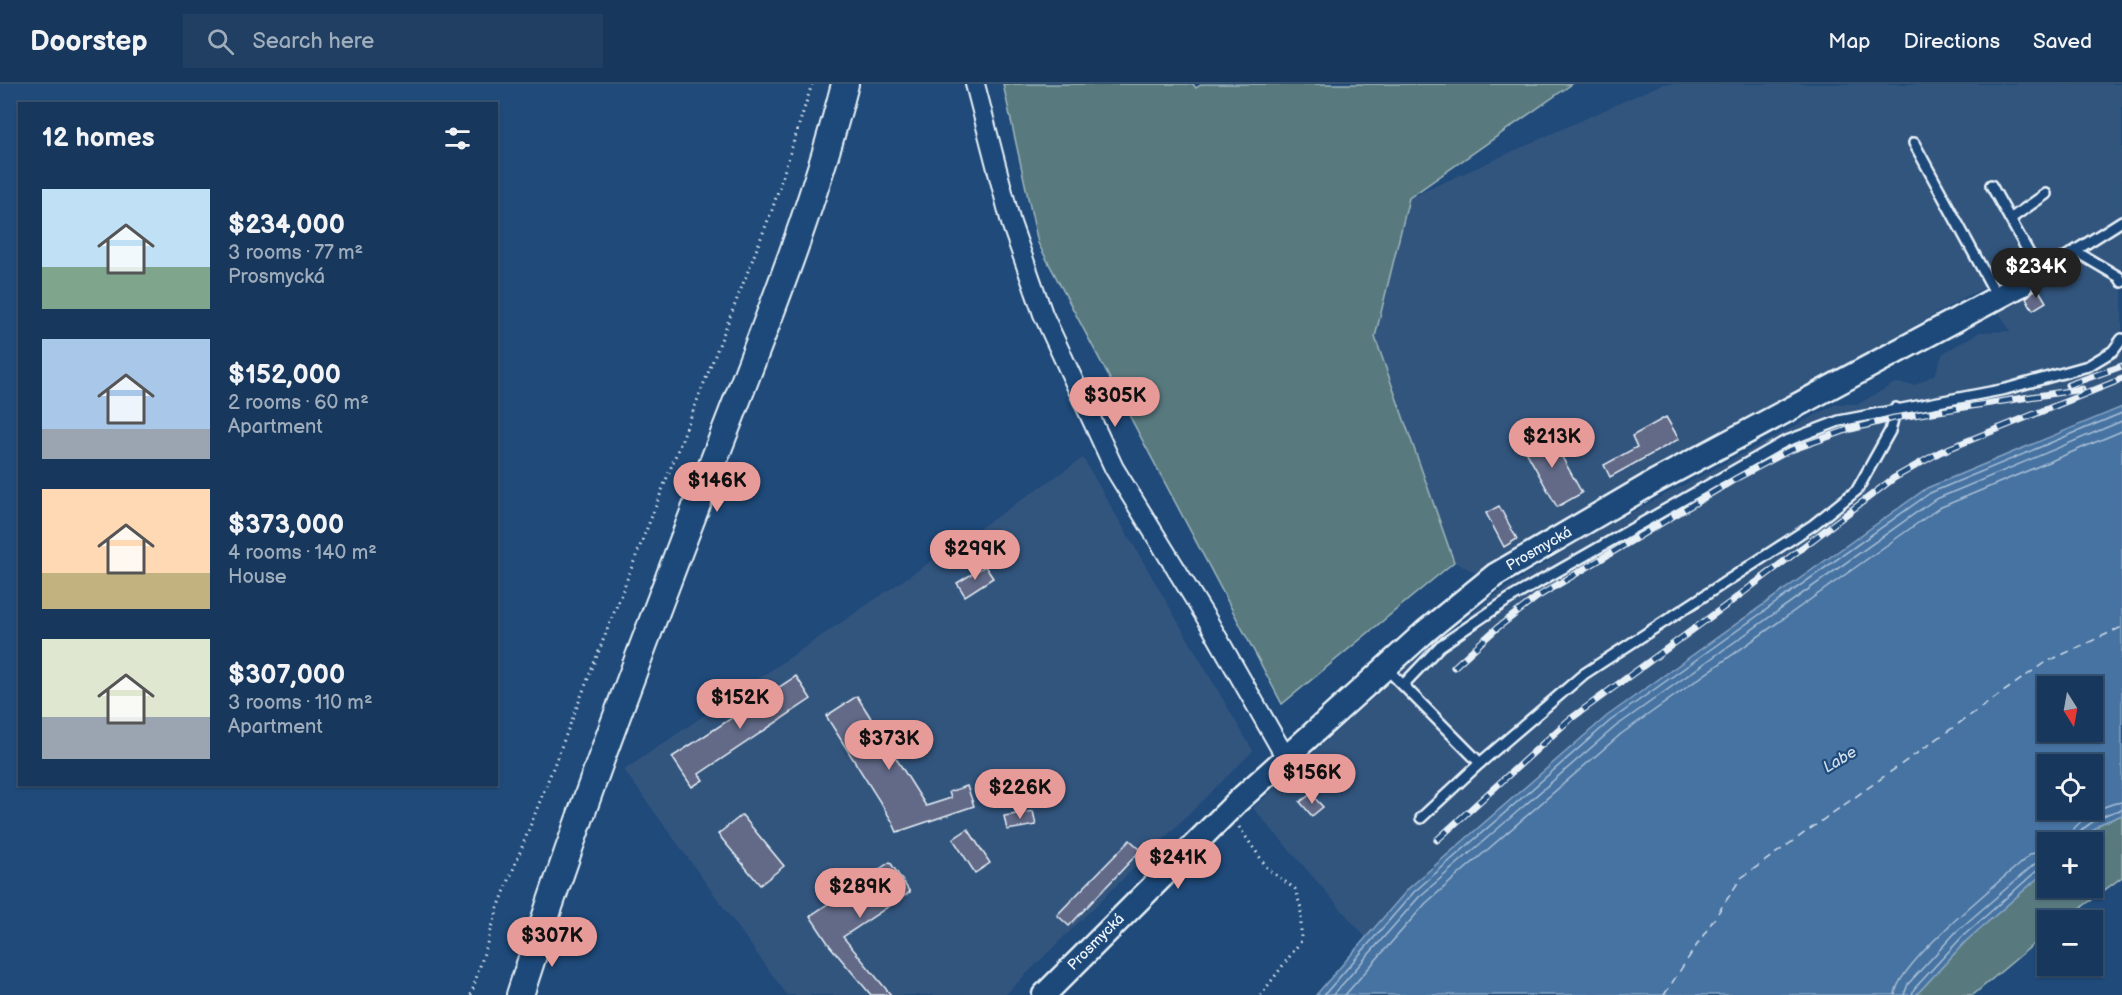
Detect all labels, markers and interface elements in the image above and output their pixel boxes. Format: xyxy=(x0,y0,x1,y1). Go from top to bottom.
search box xyxy=(183,14,603,68)
text: Doorstep xyxy=(30,25,147,58)
icon: search xyxy=(204,25,237,58)
text: Search here xyxy=(252,28,374,55)
text: Map xyxy=(1828,29,1871,54)
text: Directions xyxy=(1904,29,2000,54)
text: Saved xyxy=(2033,29,2092,54)
icon: filters xyxy=(441,122,474,155)
text: 12 homes xyxy=(42,123,154,154)
text: $234,000 xyxy=(228,210,345,241)
icon: home xyxy=(90,213,162,285)
text: 3 rooms · 77 m² xyxy=(228,241,363,265)
pin: $234K xyxy=(1994,248,2078,299)
text: $234K xyxy=(2005,255,2067,279)
text: Prosmycká xyxy=(228,265,325,289)
text: $152,000 xyxy=(228,360,341,391)
icon: home xyxy=(90,363,162,435)
pin: $305K xyxy=(1073,377,1157,428)
text: $305K xyxy=(1084,384,1146,408)
text: 2 rooms · 60 m² xyxy=(228,391,369,415)
text: Apartment xyxy=(228,415,323,439)
pin: $213K xyxy=(1510,418,1594,469)
text: $213K xyxy=(1523,425,1581,449)
pin: $146K xyxy=(675,462,759,513)
text: $146K xyxy=(687,469,747,493)
text: $373,000 xyxy=(228,510,344,541)
icon: home xyxy=(90,513,162,585)
street label: Prosmycká xyxy=(1503,523,1575,575)
pin: $299K xyxy=(933,530,1017,581)
text: $299K xyxy=(944,537,1006,561)
text: 4 rooms · 140 m² xyxy=(228,541,377,565)
text: House xyxy=(228,565,287,589)
text: $307,000 xyxy=(228,660,345,691)
icon: home xyxy=(90,663,162,735)
north arrow xyxy=(2037,676,2103,742)
map controls xyxy=(2037,676,2103,976)
pin: $152K xyxy=(698,679,782,730)
text: $152K xyxy=(711,686,769,710)
text: 3 rooms · 110 m² xyxy=(228,691,373,715)
text: Apartment xyxy=(228,715,323,739)
pin: $373K xyxy=(847,720,931,771)
text: $373K xyxy=(858,727,920,751)
water label: Labe xyxy=(1820,743,1860,777)
pin: $156K xyxy=(1270,754,1354,805)
button: locate xyxy=(2037,754,2103,820)
text: $156K xyxy=(1283,761,1341,785)
pin: $226K xyxy=(978,769,1062,820)
text: $226K xyxy=(989,776,1051,800)
button: + xyxy=(2037,832,2103,898)
pin: $241K xyxy=(1136,839,1220,890)
text: $241K xyxy=(1149,846,1207,870)
pin: $289K xyxy=(818,868,902,919)
text: $289K xyxy=(829,875,891,899)
street label: Prosmycká xyxy=(1064,910,1128,974)
button: − xyxy=(2037,910,2103,976)
pin: $307K xyxy=(510,917,594,968)
text: $307K xyxy=(521,924,583,948)

